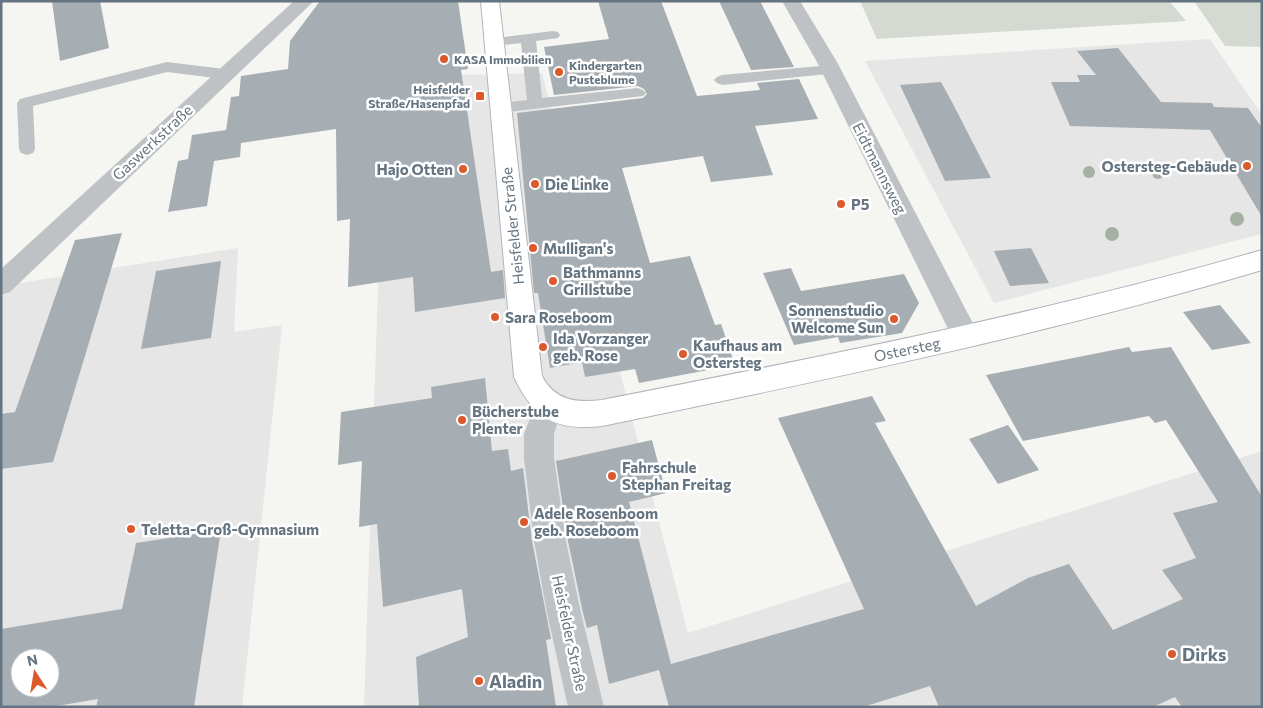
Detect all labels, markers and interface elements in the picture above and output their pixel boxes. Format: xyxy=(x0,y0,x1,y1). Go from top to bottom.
place label: KASA Immobilien xyxy=(454,52,551,66)
marker: KASA Immobilien xyxy=(438,53,450,65)
place label: Kindergarten Pusteblume xyxy=(569,58,642,86)
marker: Kindergarten Pusteblume xyxy=(553,66,565,78)
place label: Heisfelder Straße/Hasenpfad xyxy=(368,82,470,110)
marker: Heisfelder Straße/Hasenpfad xyxy=(474,90,486,102)
street label: Gaswerkstraße xyxy=(108,100,196,184)
street label: Eidtmannsweg xyxy=(849,119,911,217)
place label: Ostersteg-Gebäude xyxy=(1101,157,1237,175)
place label: Hajo Otten xyxy=(376,160,453,178)
marker: Ostersteg-Gebäude xyxy=(1241,160,1253,172)
marker: Hajo Otten xyxy=(457,163,469,175)
street label: Heisfelder Straße xyxy=(497,166,527,286)
place label: Die Linke xyxy=(545,175,609,193)
marker: Die Linke xyxy=(529,178,541,190)
place label: P5 xyxy=(851,195,870,213)
marker: P5 xyxy=(835,198,847,210)
place label: Mulligan's xyxy=(543,239,613,257)
marker: Mulligan's xyxy=(527,242,539,254)
place label: Bathmanns Grillstube xyxy=(563,263,641,298)
marker: Bathmanns Grillstube xyxy=(547,275,559,287)
place label: Sonnenstudio Welcome Sun xyxy=(788,301,884,336)
place label: Sara Roseboom xyxy=(505,308,612,326)
marker: Sara Roseboom xyxy=(489,311,501,323)
marker: Sonnenstudio Welcome Sun xyxy=(888,313,900,325)
place label: Ida Vorzanger geb. Rose xyxy=(553,329,649,364)
street label: Ostersteg xyxy=(872,333,942,365)
place label: Kaufhaus am Ostersteg xyxy=(693,336,782,371)
marker: Ida Vorzanger geb. Rose xyxy=(537,341,549,353)
marker: Kaufhaus am Ostersteg xyxy=(677,348,689,360)
place label: Bücherstube Plenter xyxy=(472,402,559,437)
marker: Bücherstube Plenter xyxy=(456,414,468,426)
place label: Fahrschule Stephan Freitag xyxy=(622,458,731,493)
marker: Fahrschule Stephan Freitag xyxy=(606,470,618,482)
place label: Adele Rosenboom geb. Roseboom xyxy=(534,504,658,539)
marker: Adele Rosenboom geb. Roseboom xyxy=(518,516,530,528)
place label: Teletta-Groß-Gymnasium xyxy=(141,520,319,538)
marker: Teletta-Groß-Gymnasium xyxy=(125,523,137,535)
street label: Heisfelder Straße xyxy=(549,573,591,693)
place label: Dirks xyxy=(1182,643,1226,665)
north arrow xyxy=(10,648,60,698)
marker: Dirks xyxy=(1166,648,1178,660)
text: N xyxy=(25,650,39,669)
place label: Aladin xyxy=(489,670,542,692)
marker: Aladin xyxy=(473,675,485,687)

